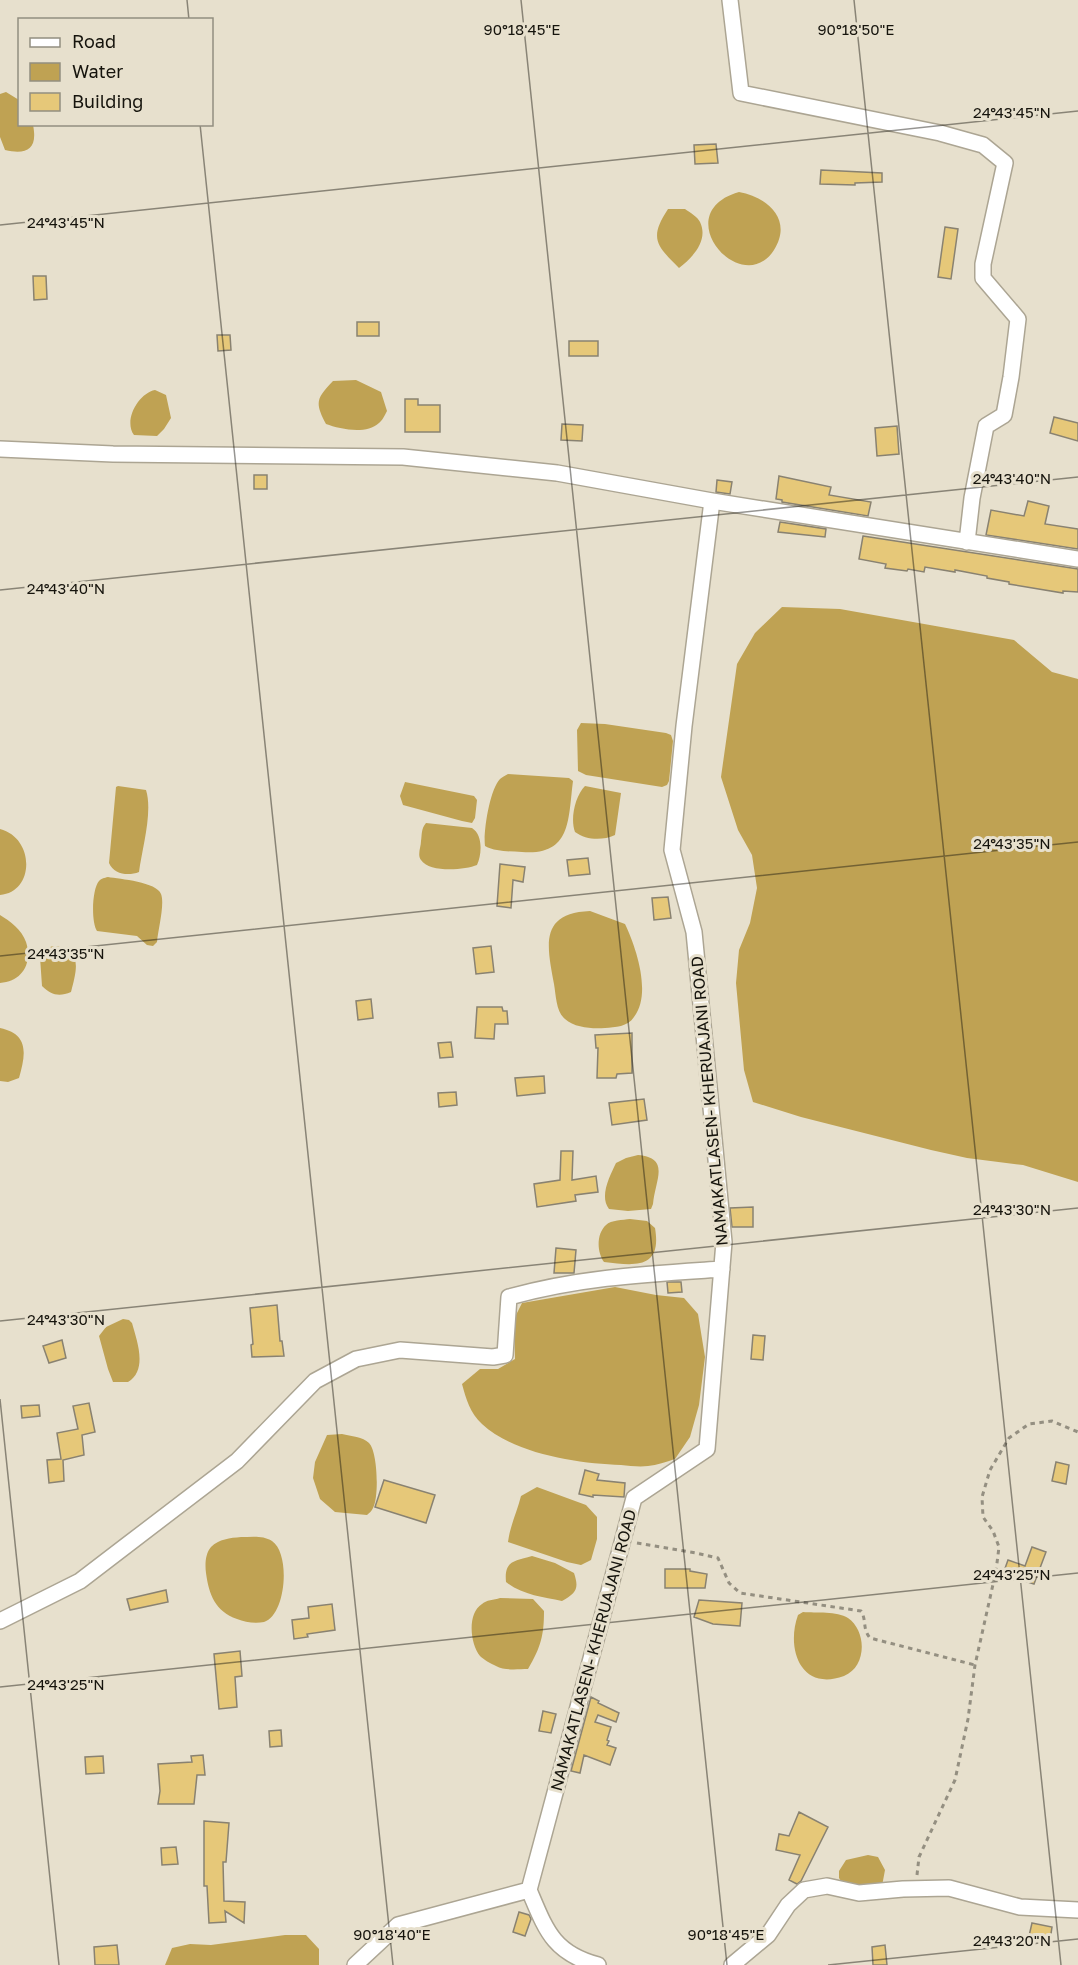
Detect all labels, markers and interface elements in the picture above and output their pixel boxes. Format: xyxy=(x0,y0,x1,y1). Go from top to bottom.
legend xyxy=(18,18,213,126)
text: 90°18'45"E xyxy=(484,20,560,38)
text: 90°18'50"E xyxy=(818,20,894,38)
text: Road xyxy=(72,30,116,52)
text: Water xyxy=(72,60,123,82)
text: Building xyxy=(72,90,143,112)
text: 24°43'45"N xyxy=(973,103,1051,121)
text: 24°43'45"N xyxy=(27,213,105,231)
text: 24°43'40"N xyxy=(973,469,1051,487)
text: 24°43'40"N xyxy=(27,579,105,597)
text: 24°43'35"N xyxy=(973,834,1051,852)
text: 24°43'35"N xyxy=(27,944,105,962)
street label: NAMAKATLASEN- KHERUAJANI ROAD xyxy=(686,955,732,1247)
text: 24°43'30"N xyxy=(973,1200,1051,1218)
text: 24°43'30"N xyxy=(27,1310,105,1328)
street label: NAMAKATLASEN- KHERUAJANI ROAD xyxy=(546,1507,640,1793)
text: 24°43'25"N xyxy=(973,1565,1051,1583)
text: 24°43'25"N xyxy=(27,1675,105,1693)
text: 90°18'40"E xyxy=(353,1925,431,1943)
text: 90°18'45"E xyxy=(688,1925,764,1943)
text: 24°43'20"N xyxy=(973,1931,1051,1949)

